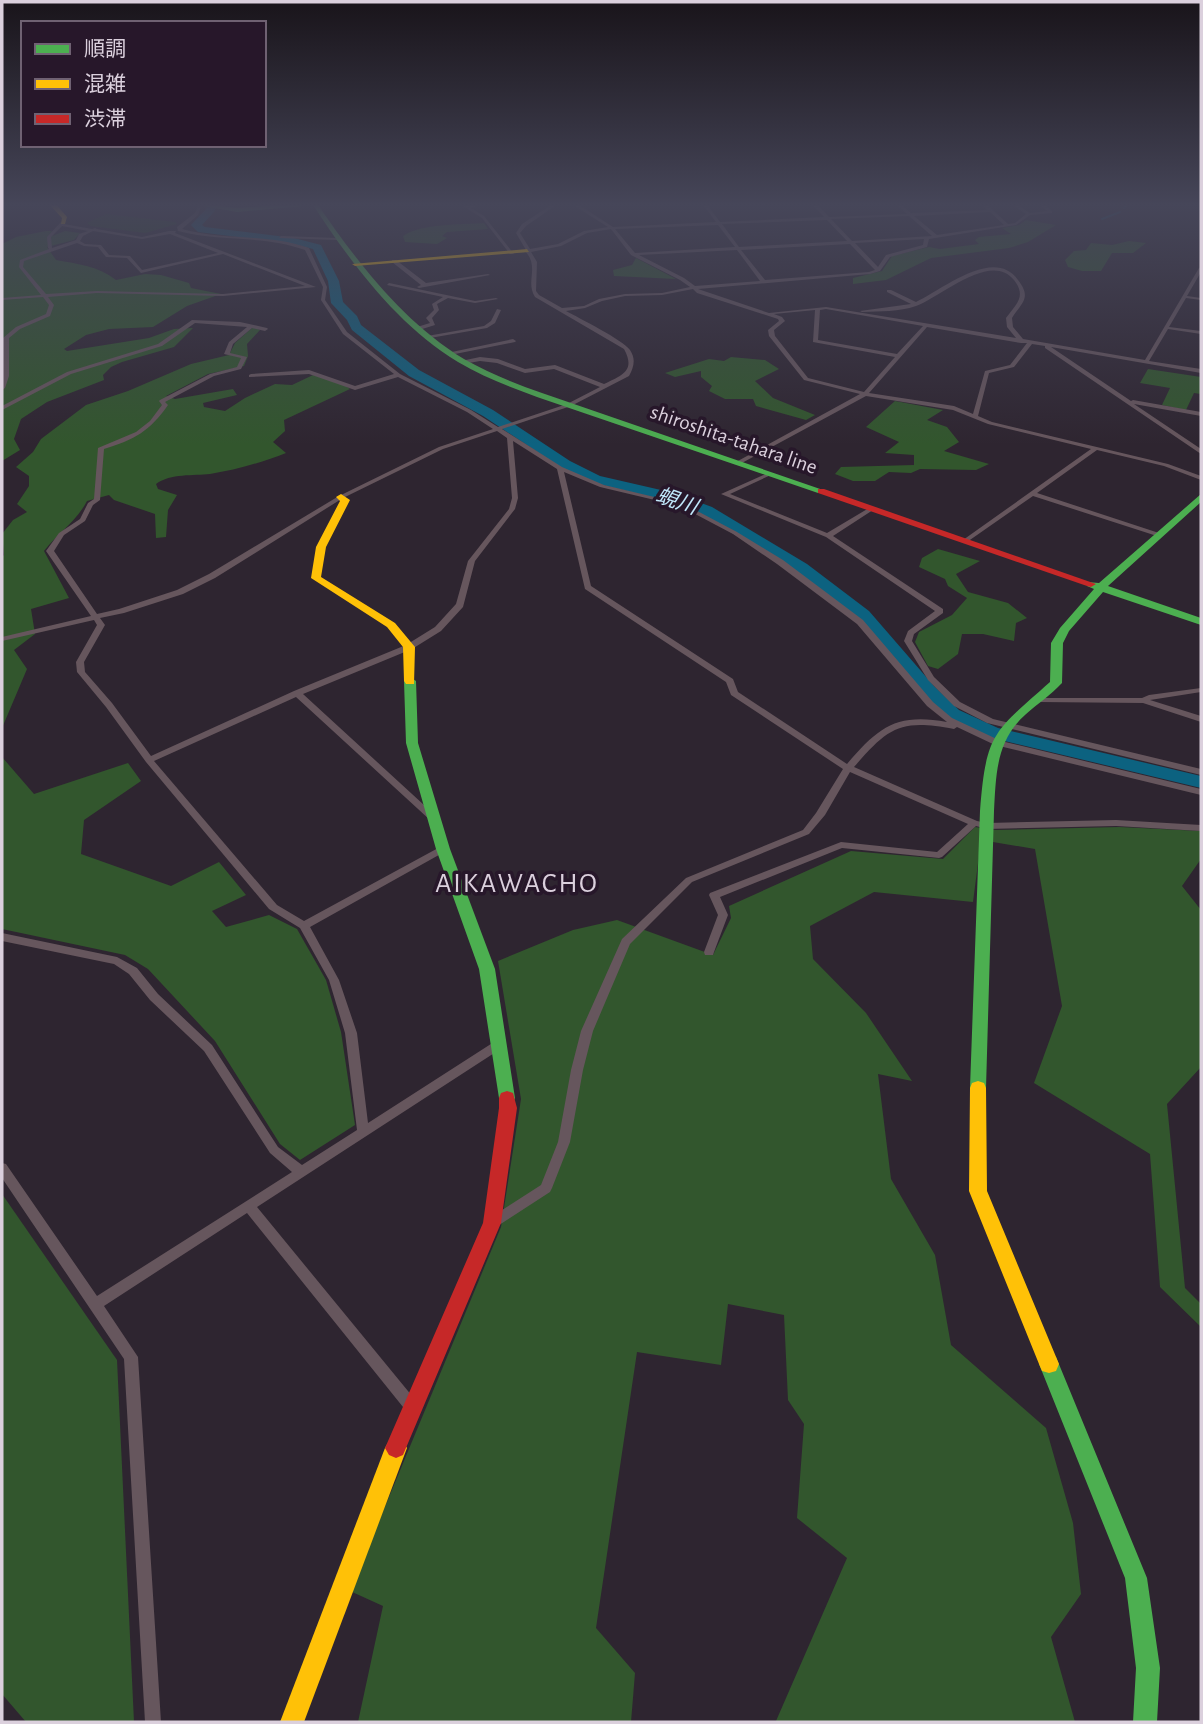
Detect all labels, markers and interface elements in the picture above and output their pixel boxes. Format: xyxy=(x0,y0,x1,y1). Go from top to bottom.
legend xyxy=(21,21,266,147)
text: 順調 xyxy=(84,38,126,60)
text: 混雑 xyxy=(84,73,126,95)
text: 渋滞 xyxy=(84,108,126,130)
street label: shiroshita-tahara line xyxy=(648,401,820,478)
water label: 蜆川 xyxy=(654,484,702,519)
district label: AIKAWACHO xyxy=(435,870,599,898)

